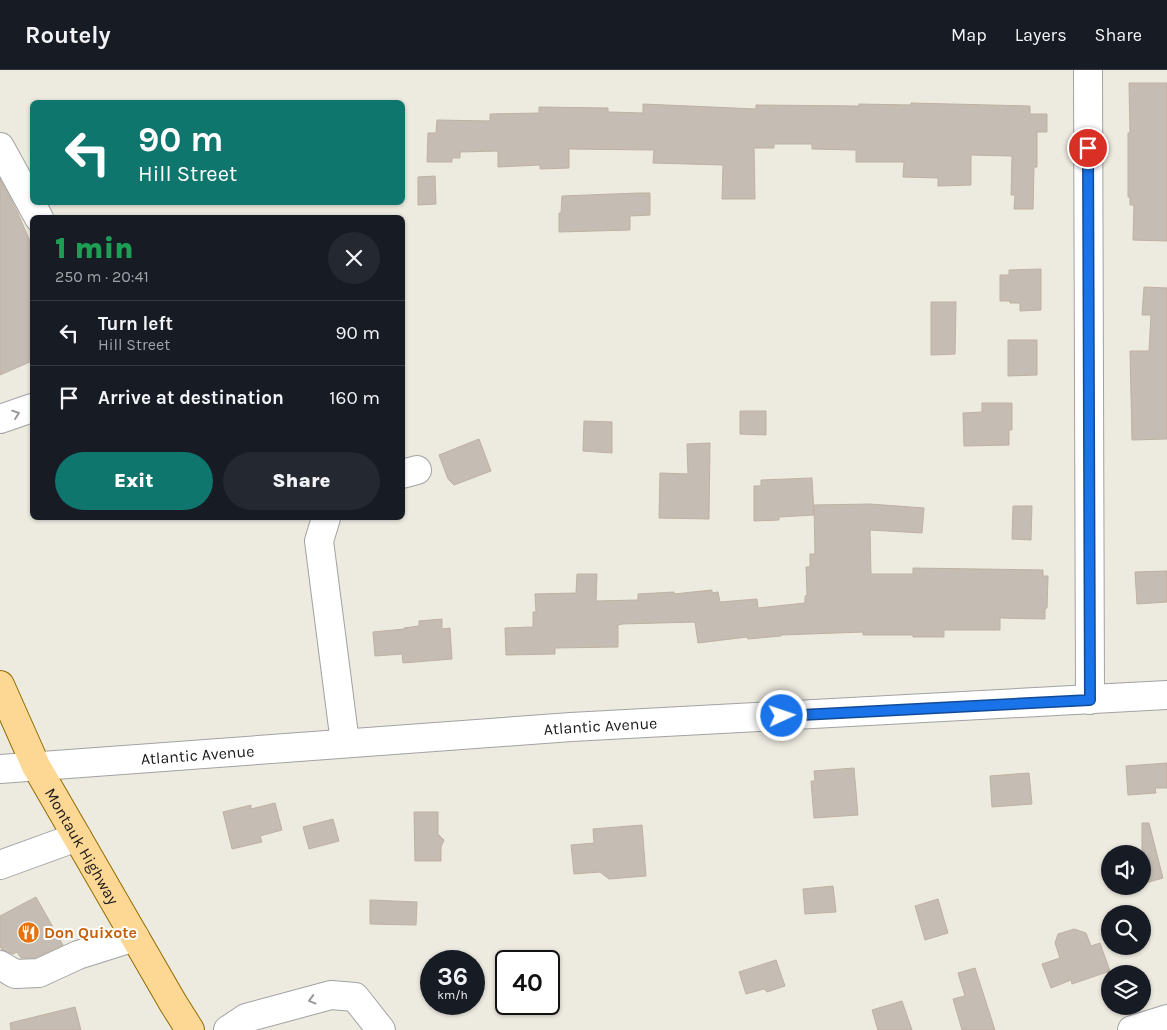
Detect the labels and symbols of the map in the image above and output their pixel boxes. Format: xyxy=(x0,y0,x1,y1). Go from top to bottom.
pin xyxy=(1067,127,1109,169)
one-way arrow xyxy=(12,410,20,420)
position arrow xyxy=(755,689,807,741)
street label: Atlantic Avenue xyxy=(543,713,658,739)
street label: Atlantic Avenue xyxy=(140,741,255,769)
street label: Montauk Highway xyxy=(41,785,123,908)
restaurant icon: Don Quixote xyxy=(16,920,40,944)
place label: Don Quixote xyxy=(44,923,137,942)
speed limit sign: 40 xyxy=(495,950,560,1015)
one-way arrow xyxy=(308,994,317,1005)

